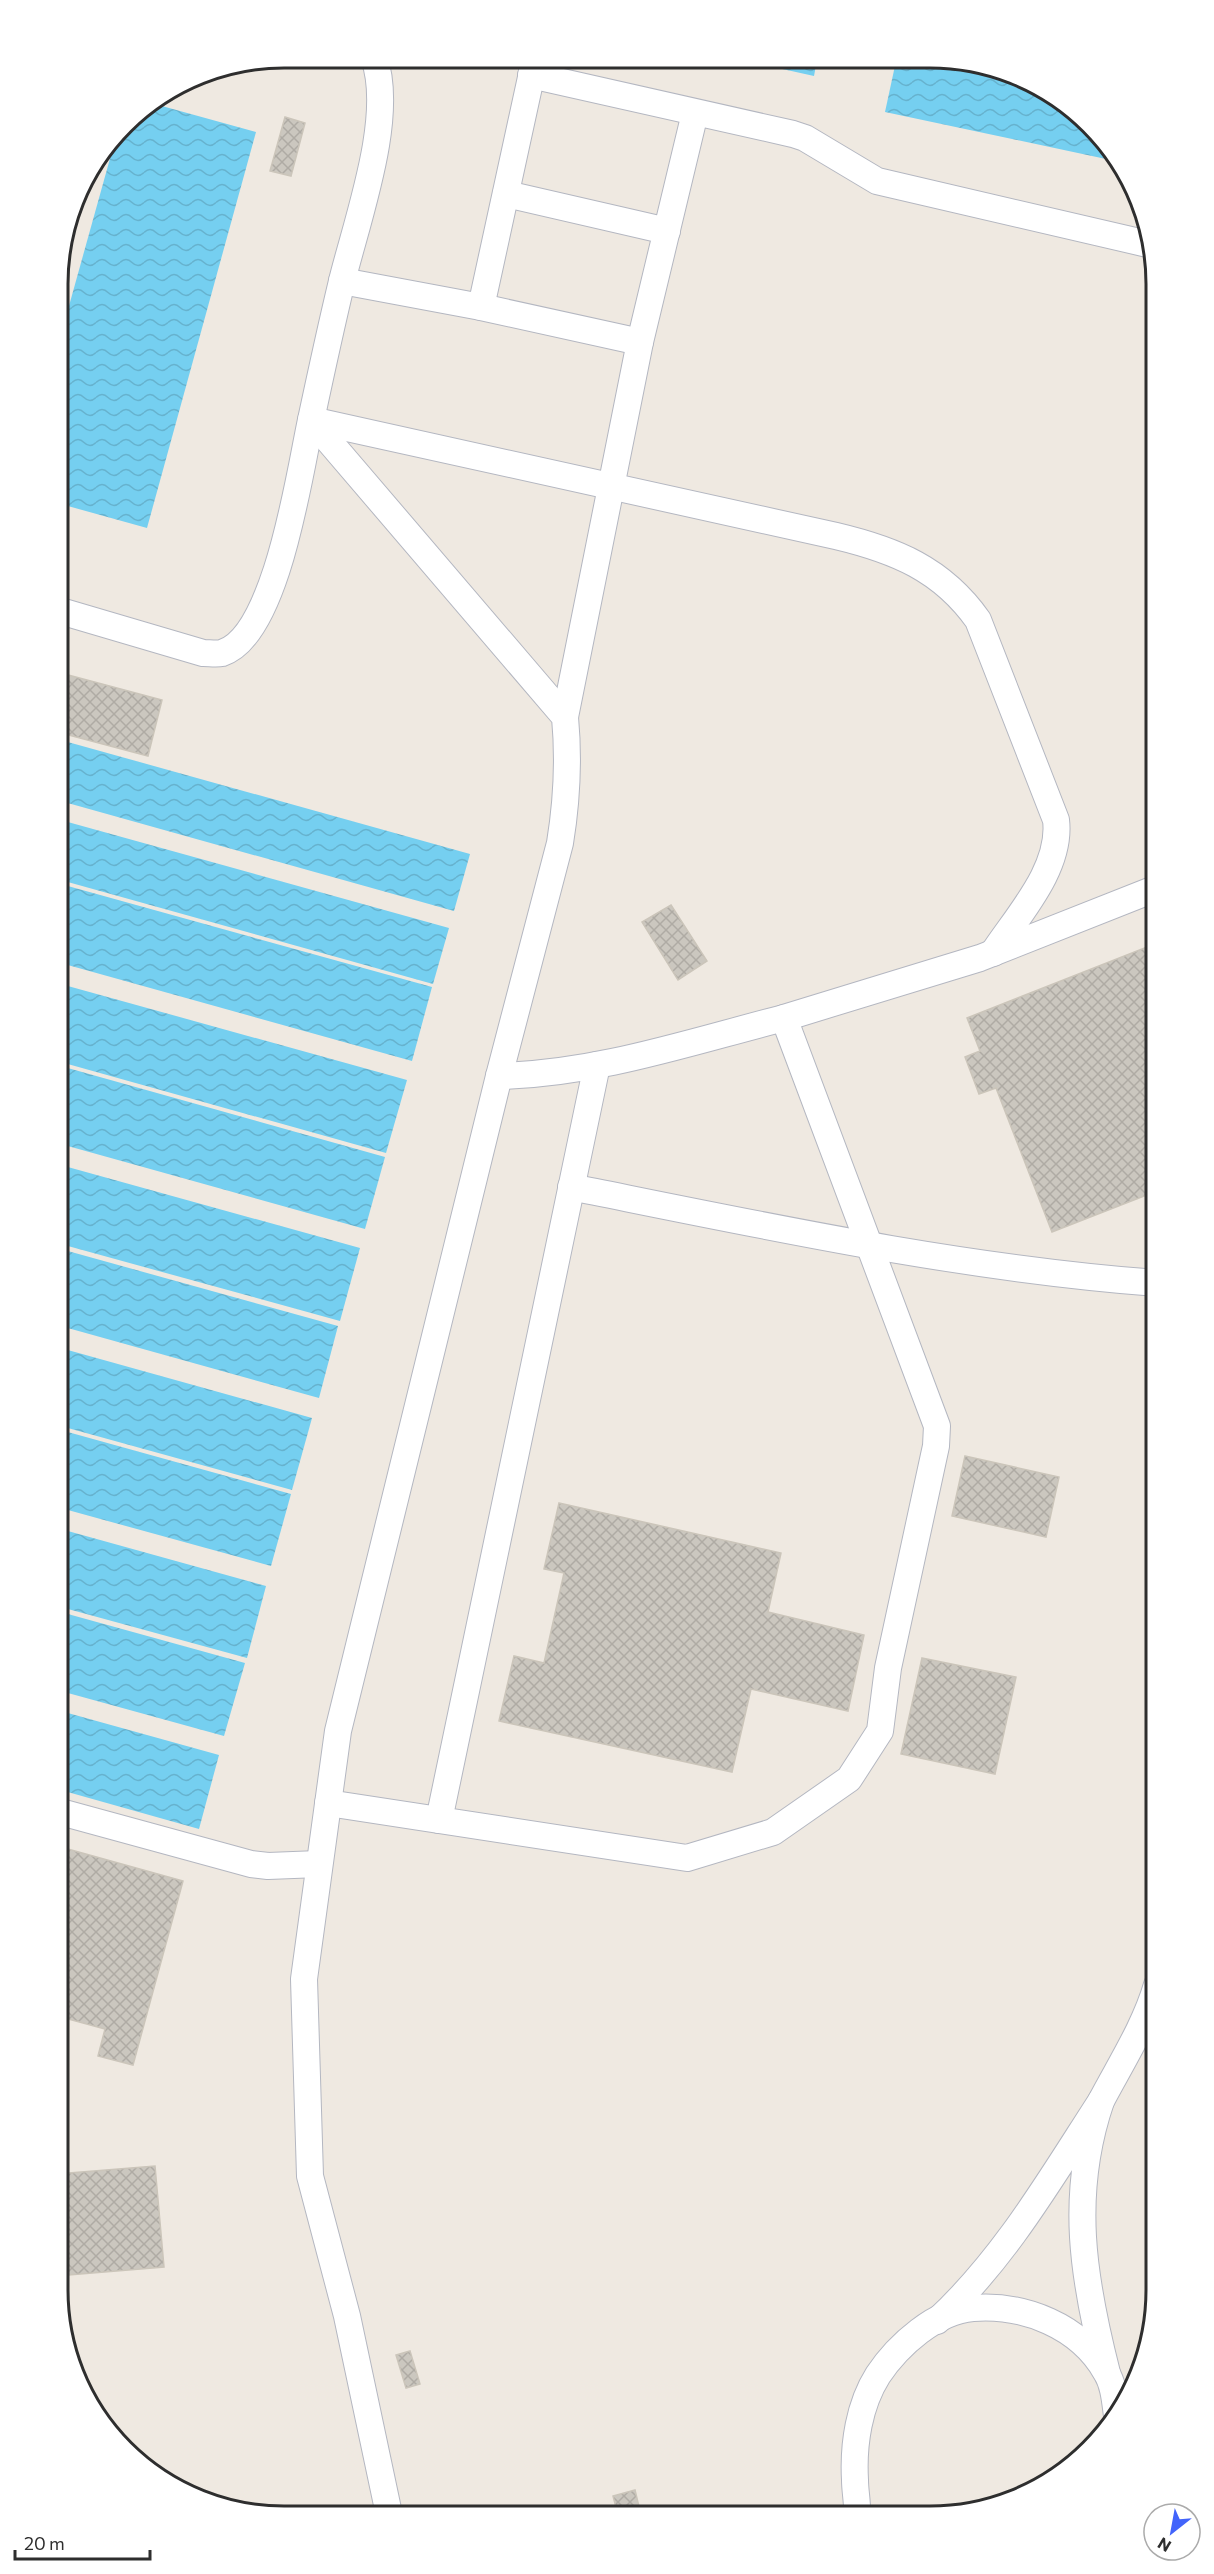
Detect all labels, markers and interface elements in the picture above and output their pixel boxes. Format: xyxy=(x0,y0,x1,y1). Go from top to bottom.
north arrow xyxy=(1142,2502,1202,2562)
scale bar xyxy=(15,2523,150,2561)
text: 20 m xyxy=(24,2532,65,2554)
text: N xyxy=(1154,2534,1174,2557)

